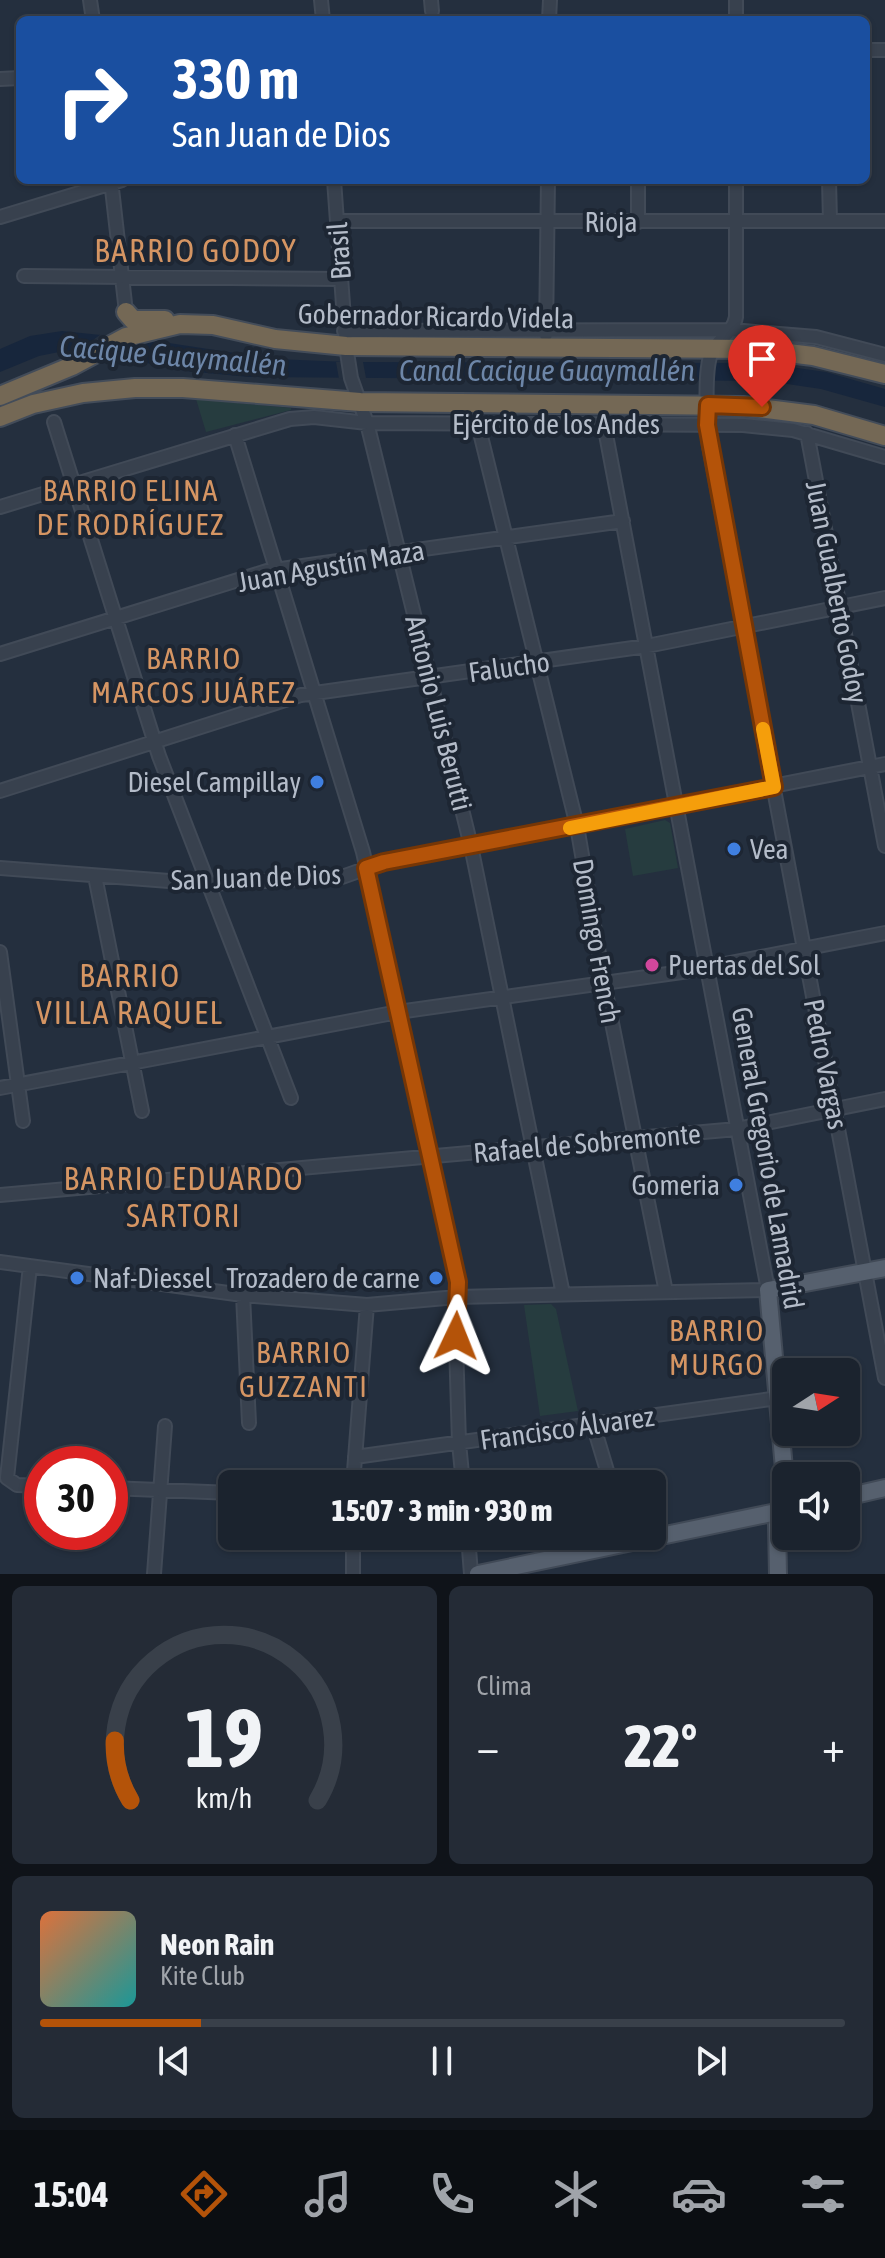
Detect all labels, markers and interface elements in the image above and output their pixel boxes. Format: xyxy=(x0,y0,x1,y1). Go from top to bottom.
text: 330 m xyxy=(172,47,299,111)
icon: right xyxy=(40,48,144,152)
text: San Juan de Dios xyxy=(172,113,391,155)
street label: Rioja xyxy=(584,206,638,238)
street label: Brasil xyxy=(321,221,357,281)
district label: BARRIO GODOY xyxy=(94,232,298,269)
street label: Gobernador Ricardo Videla xyxy=(298,298,574,334)
pin xyxy=(728,325,796,407)
water label: Cacique Guaymallén xyxy=(58,328,288,382)
icon: arrive xyxy=(740,337,784,381)
water label: Canal Cacique Guaymallén xyxy=(399,353,695,387)
street label: Ejército de los Andes xyxy=(452,408,660,440)
district label: BARRIO ELINA DE RODRÍGUEZ xyxy=(36,473,226,541)
street label: Juan Gualberto Godoy xyxy=(800,478,874,706)
street label: Juan Agustín Maza xyxy=(235,534,427,598)
street label: Antonio Luis Berutti xyxy=(399,612,479,814)
district label: BARRIO MARCOS JUÁREZ xyxy=(91,641,297,709)
street label: Falucho xyxy=(466,645,552,689)
place label: Diesel Campillay xyxy=(127,766,301,798)
marker: Diesel Campillay xyxy=(308,773,326,791)
place label: Vea xyxy=(750,833,789,865)
marker: Vea xyxy=(725,840,743,858)
street label: Domingo French xyxy=(567,856,627,1026)
street label: San Juan de Dios xyxy=(170,858,342,896)
place label: Puertas del Sol xyxy=(668,949,821,981)
marker: Puertas del Sol xyxy=(643,956,661,974)
district label: BARRIO VILLA RAQUEL xyxy=(36,957,224,1031)
street label: Pedro Vargas xyxy=(798,996,854,1132)
street label: General Gregorio de Lamadrid xyxy=(726,1005,810,1311)
street label: Rafael de Sobremonte xyxy=(472,1117,702,1169)
district label: BARRIO EDUARDO SARTORI xyxy=(64,1160,304,1234)
place label: Gomeria xyxy=(631,1169,720,1201)
marker: Gomeria xyxy=(727,1176,745,1194)
place label: Naf-Diessel xyxy=(93,1262,213,1294)
place label: Trozadero de carne xyxy=(226,1262,420,1294)
marker: Naf-Diessel xyxy=(68,1269,86,1287)
marker: Trozadero de carne xyxy=(427,1269,445,1287)
position arrow xyxy=(414,1294,498,1378)
district label: BARRIO MURGO xyxy=(669,1313,765,1381)
district label: BARRIO GUZZANTI xyxy=(239,1335,369,1403)
north arrow xyxy=(772,1358,860,1446)
map controls xyxy=(772,1358,860,1550)
street label: Francisco Álvarez xyxy=(478,1400,656,1456)
speed limit sign: 30 xyxy=(24,1446,128,1550)
button: sound xyxy=(772,1462,860,1550)
text: 15:07 · 3 min · 930 m xyxy=(332,1493,552,1527)
text: Clima xyxy=(477,1671,532,1701)
text: 19 xyxy=(185,1689,263,1785)
text: 22° xyxy=(624,1711,697,1780)
text: − xyxy=(477,1721,499,1771)
text: + xyxy=(822,1721,845,1771)
text: km/h xyxy=(196,1781,253,1814)
text: Neon Rain xyxy=(160,1927,274,1961)
text: Kite Club xyxy=(160,1961,245,1991)
icon: previous xyxy=(152,2039,196,2083)
icon: pause xyxy=(420,2039,464,2083)
icon: next xyxy=(689,2039,733,2083)
icon: directions xyxy=(176,2166,232,2222)
icon: music xyxy=(300,2166,356,2222)
icon: phone xyxy=(424,2166,480,2222)
icon: climate xyxy=(548,2166,604,2222)
icon: car xyxy=(671,2166,727,2222)
icon: filters xyxy=(795,2166,851,2222)
text: 15:04 xyxy=(34,2173,109,2215)

